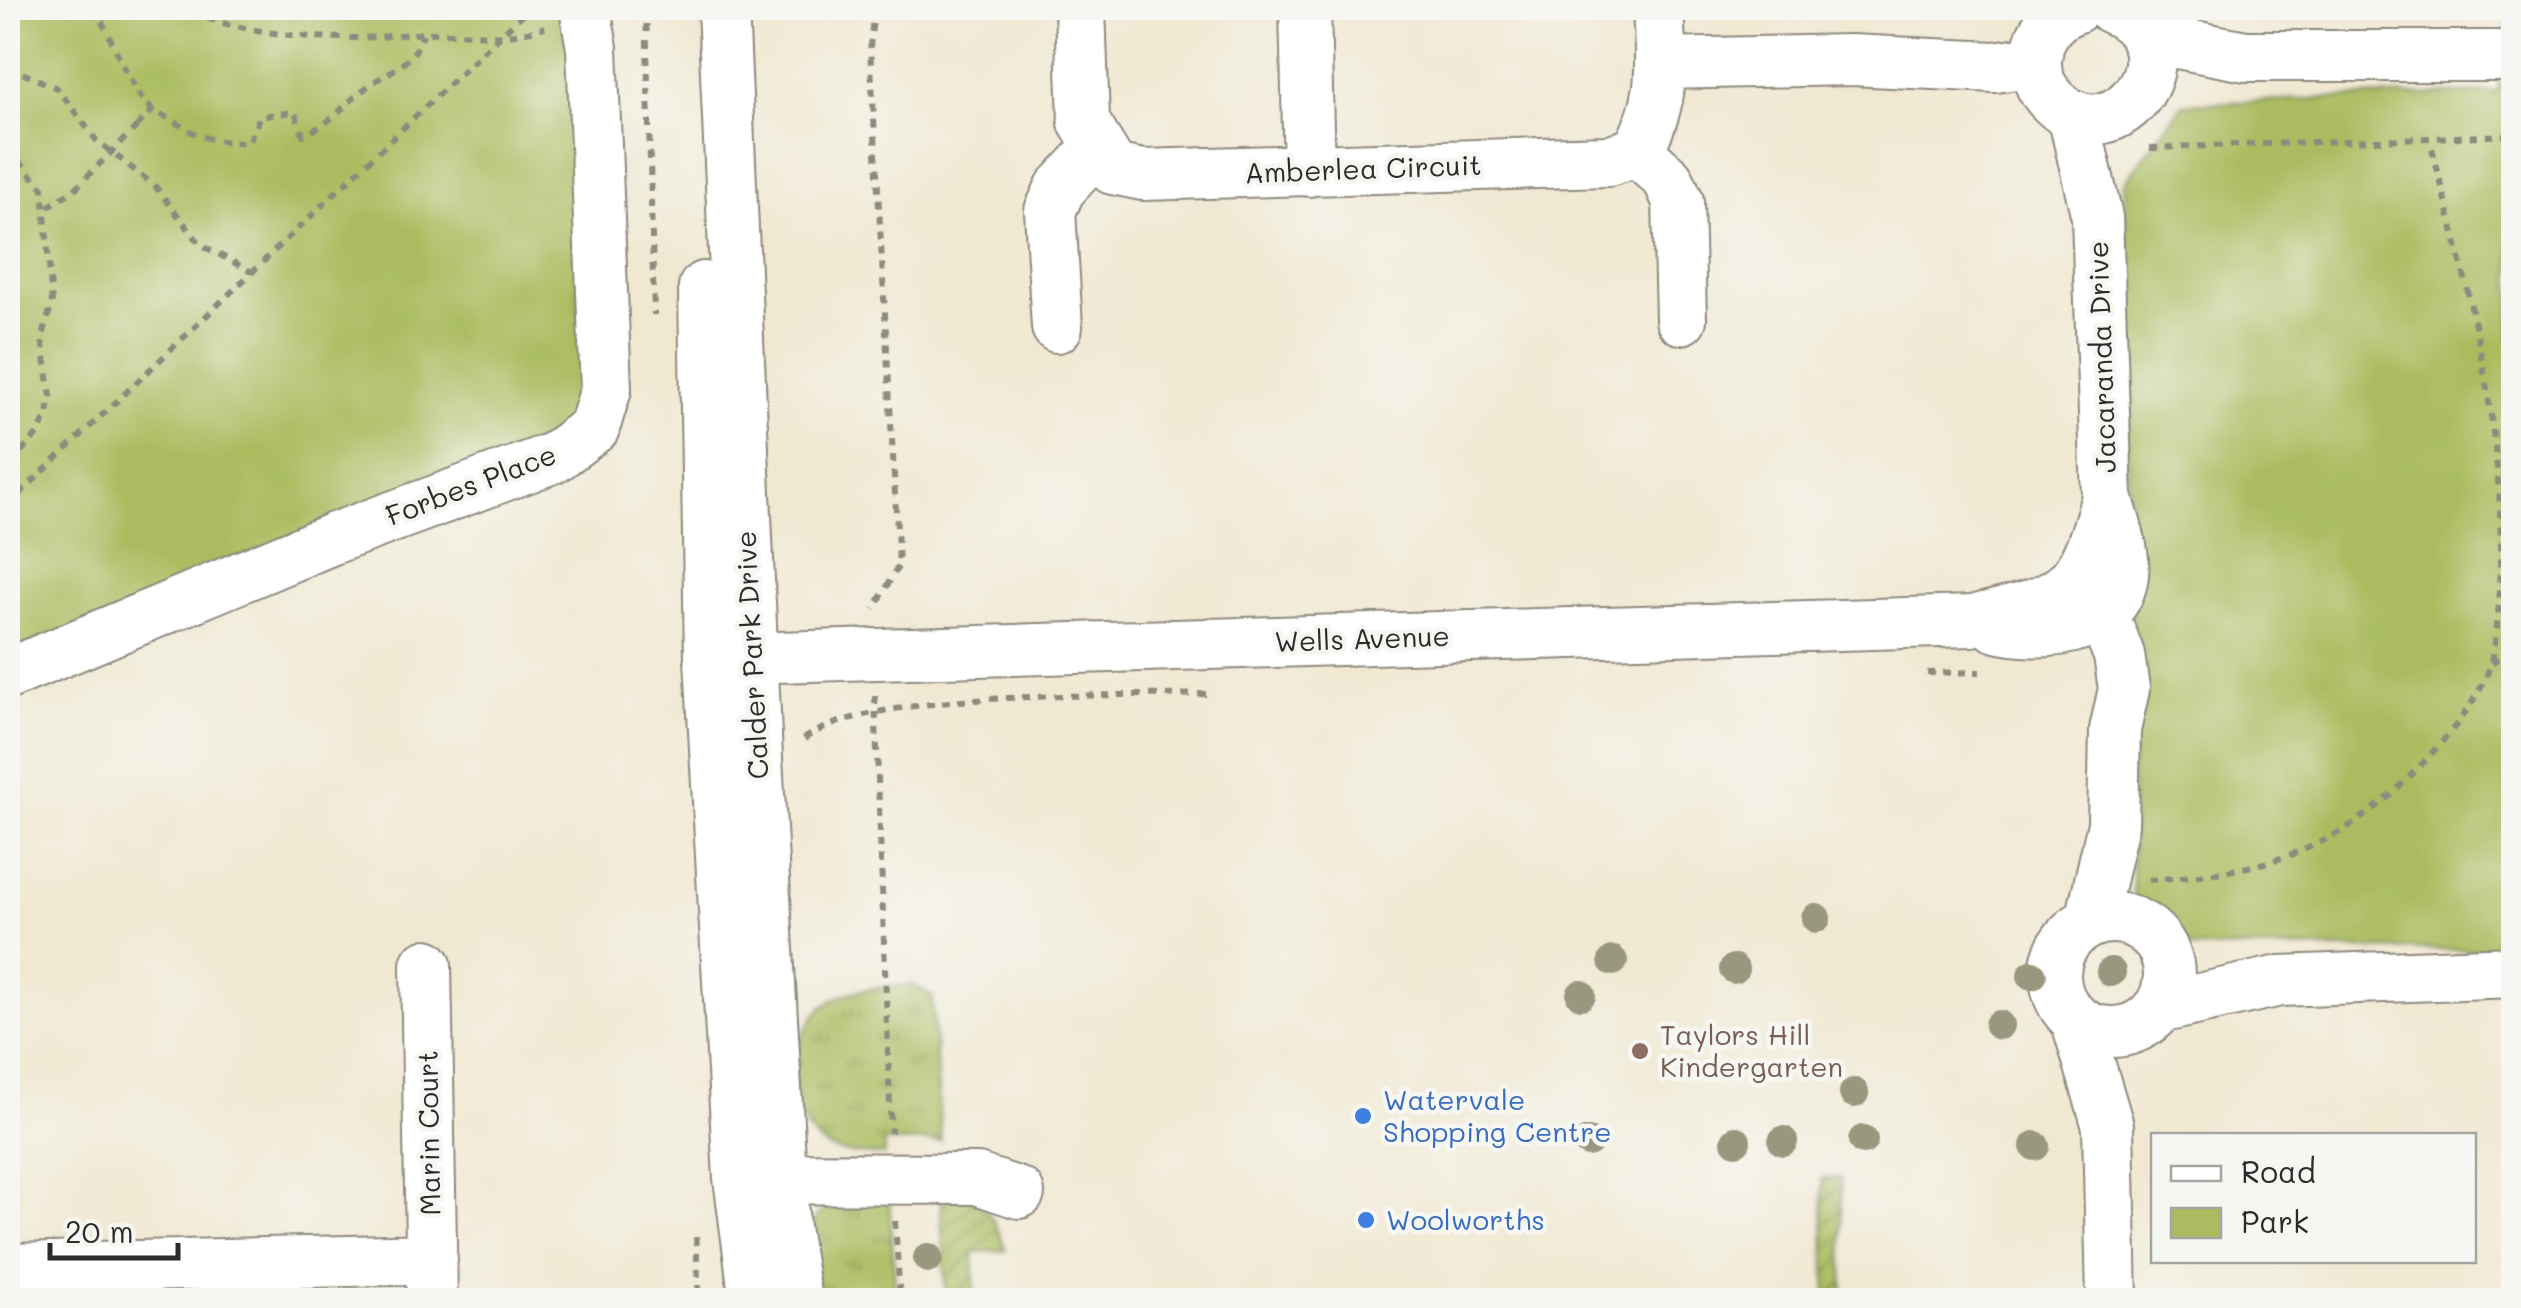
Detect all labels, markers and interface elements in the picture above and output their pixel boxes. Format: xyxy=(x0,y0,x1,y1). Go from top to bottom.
street label: Amberlea Circuit xyxy=(1244,146,1482,190)
street label: Jacaranda Drive xyxy=(2079,241,2123,474)
street label: Forbes Place xyxy=(380,435,561,533)
street label: Calder Park Drive xyxy=(727,530,775,780)
street label: Wells Avenue xyxy=(1274,617,1450,659)
place label: Taylors Hill Kindergarten xyxy=(1660,1016,1843,1084)
marker: Taylors Hill Kindergarten xyxy=(1629,1040,1651,1062)
street label: Marin Court xyxy=(409,1050,447,1216)
place label: Watervale Shopping Centre xyxy=(1383,1081,1612,1149)
marker: Watervale Shopping Centre xyxy=(1352,1105,1374,1127)
legend xyxy=(2151,1133,2476,1263)
text: Road xyxy=(2241,1151,2316,1191)
scale bar xyxy=(50,1198,178,1260)
place label: Woolworths xyxy=(1386,1201,1545,1237)
text: Park xyxy=(2241,1201,2309,1241)
marker: Woolworths xyxy=(1355,1209,1377,1231)
text: 20 m xyxy=(65,1211,134,1251)

